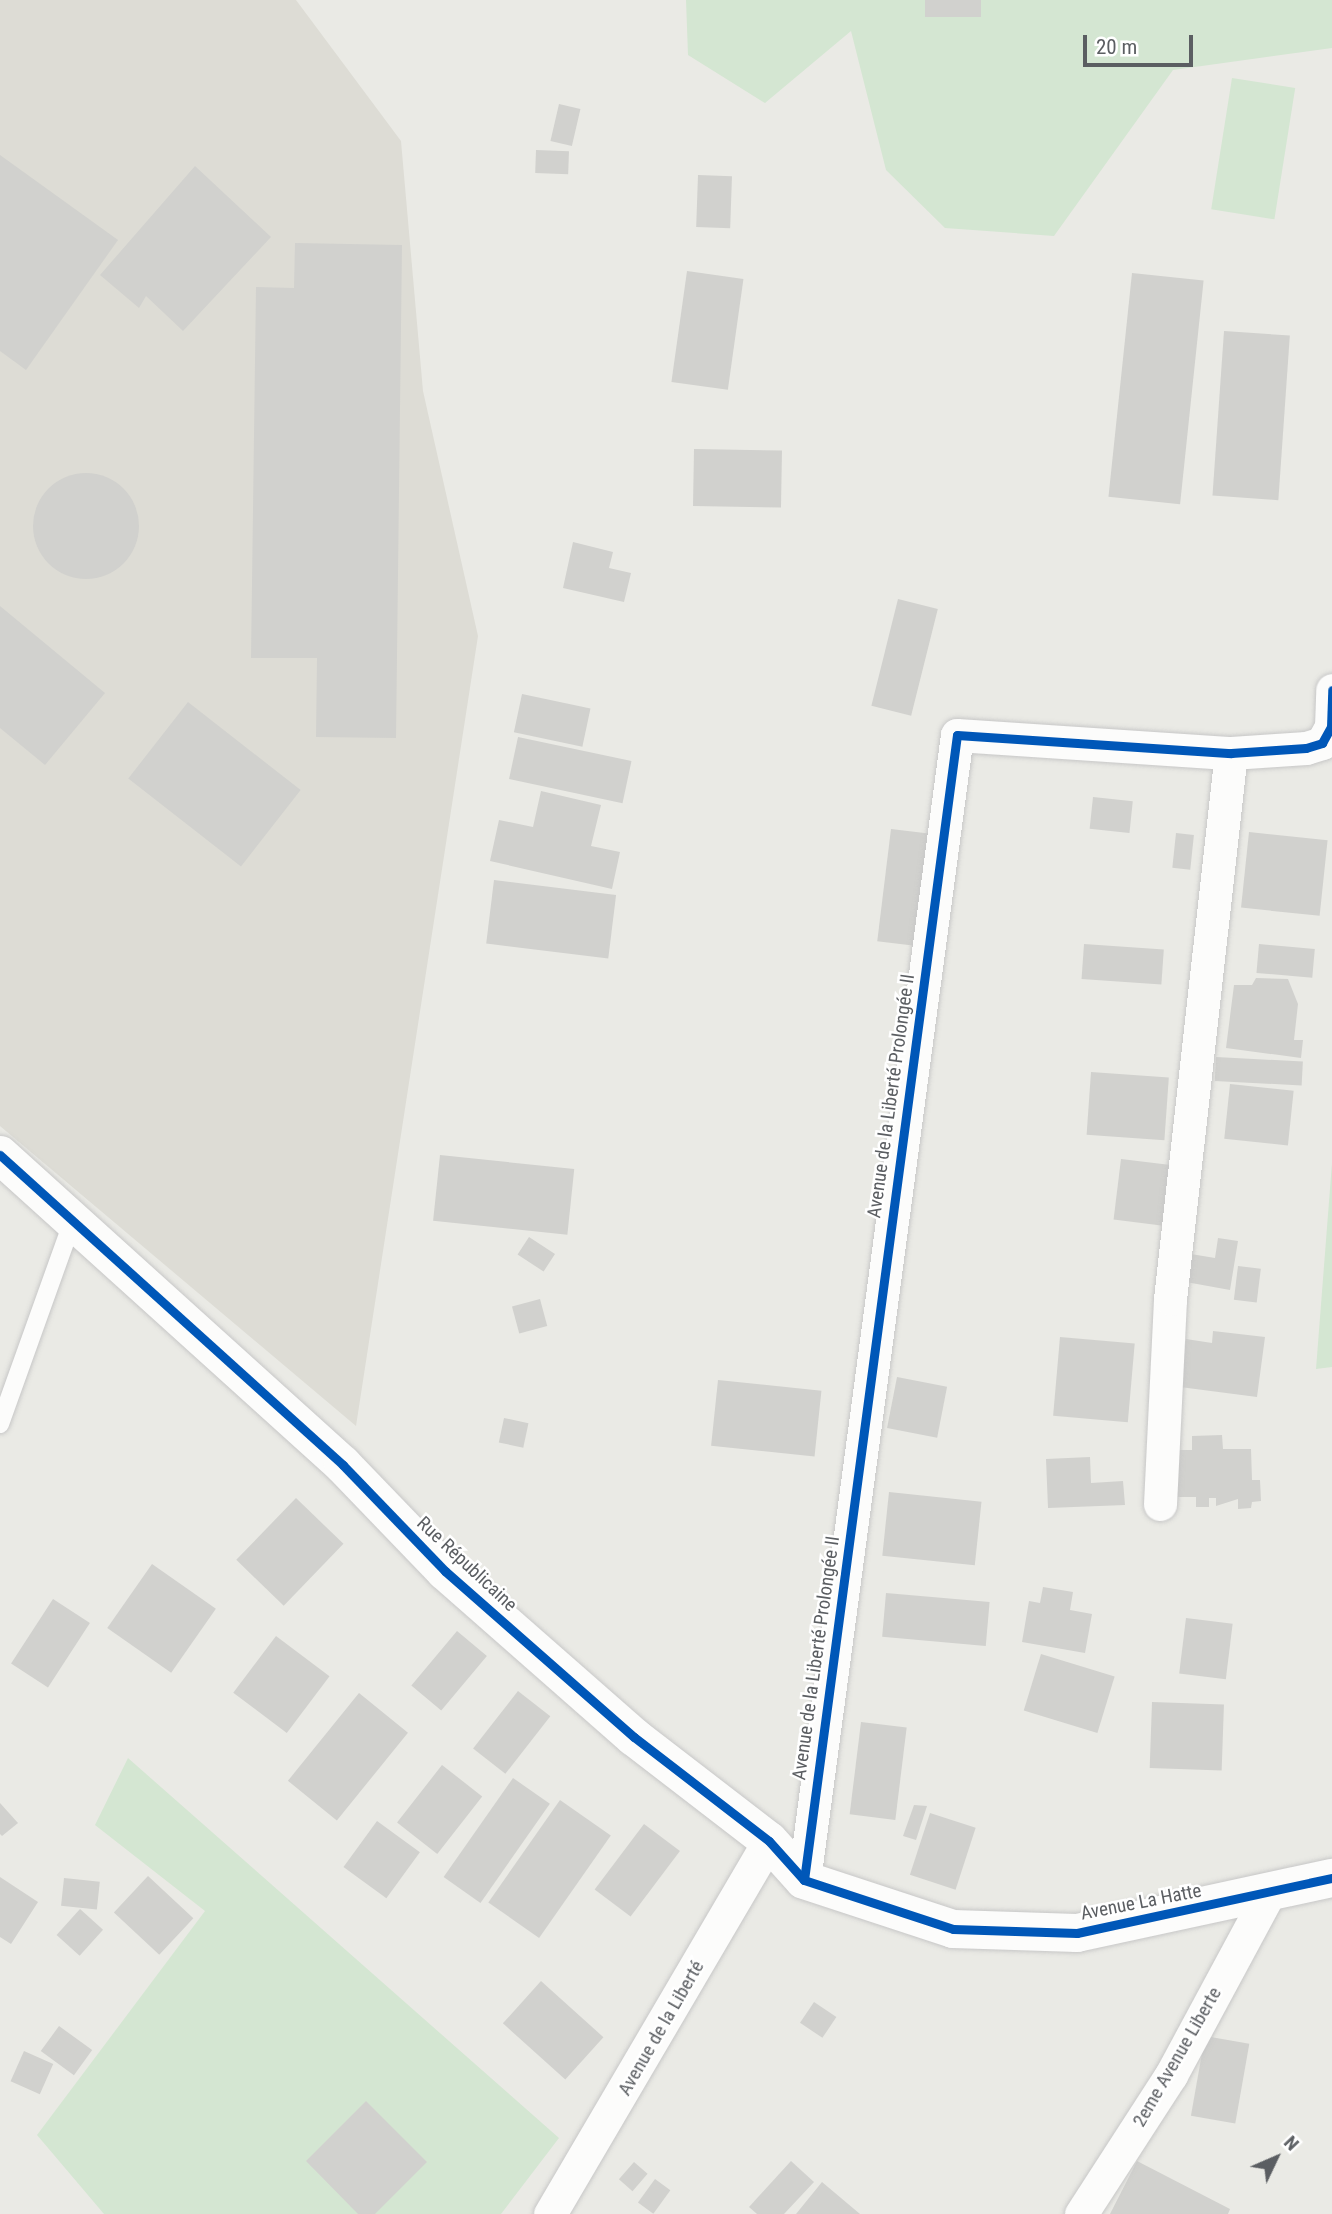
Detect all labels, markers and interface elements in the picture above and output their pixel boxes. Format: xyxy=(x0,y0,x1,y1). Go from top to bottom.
scale bar xyxy=(1087,21,1197,65)
text: 20 m xyxy=(1096,35,1137,59)
street label: Avenue de la Liberté Prolongée II xyxy=(863,973,919,1219)
street label: Rue Républicaine xyxy=(412,1512,522,1616)
street label: Avenue de la Liberté Prolongée II xyxy=(788,1535,844,1781)
street label: Avenue La Hatte xyxy=(1079,1879,1203,1925)
street label: Avenue de la Liberté xyxy=(613,1956,709,2100)
street label: 2eme Avenue Liberte xyxy=(1128,1983,1226,2131)
north arrow xyxy=(1241,2123,1311,2193)
text: N xyxy=(1279,2131,1304,2155)

